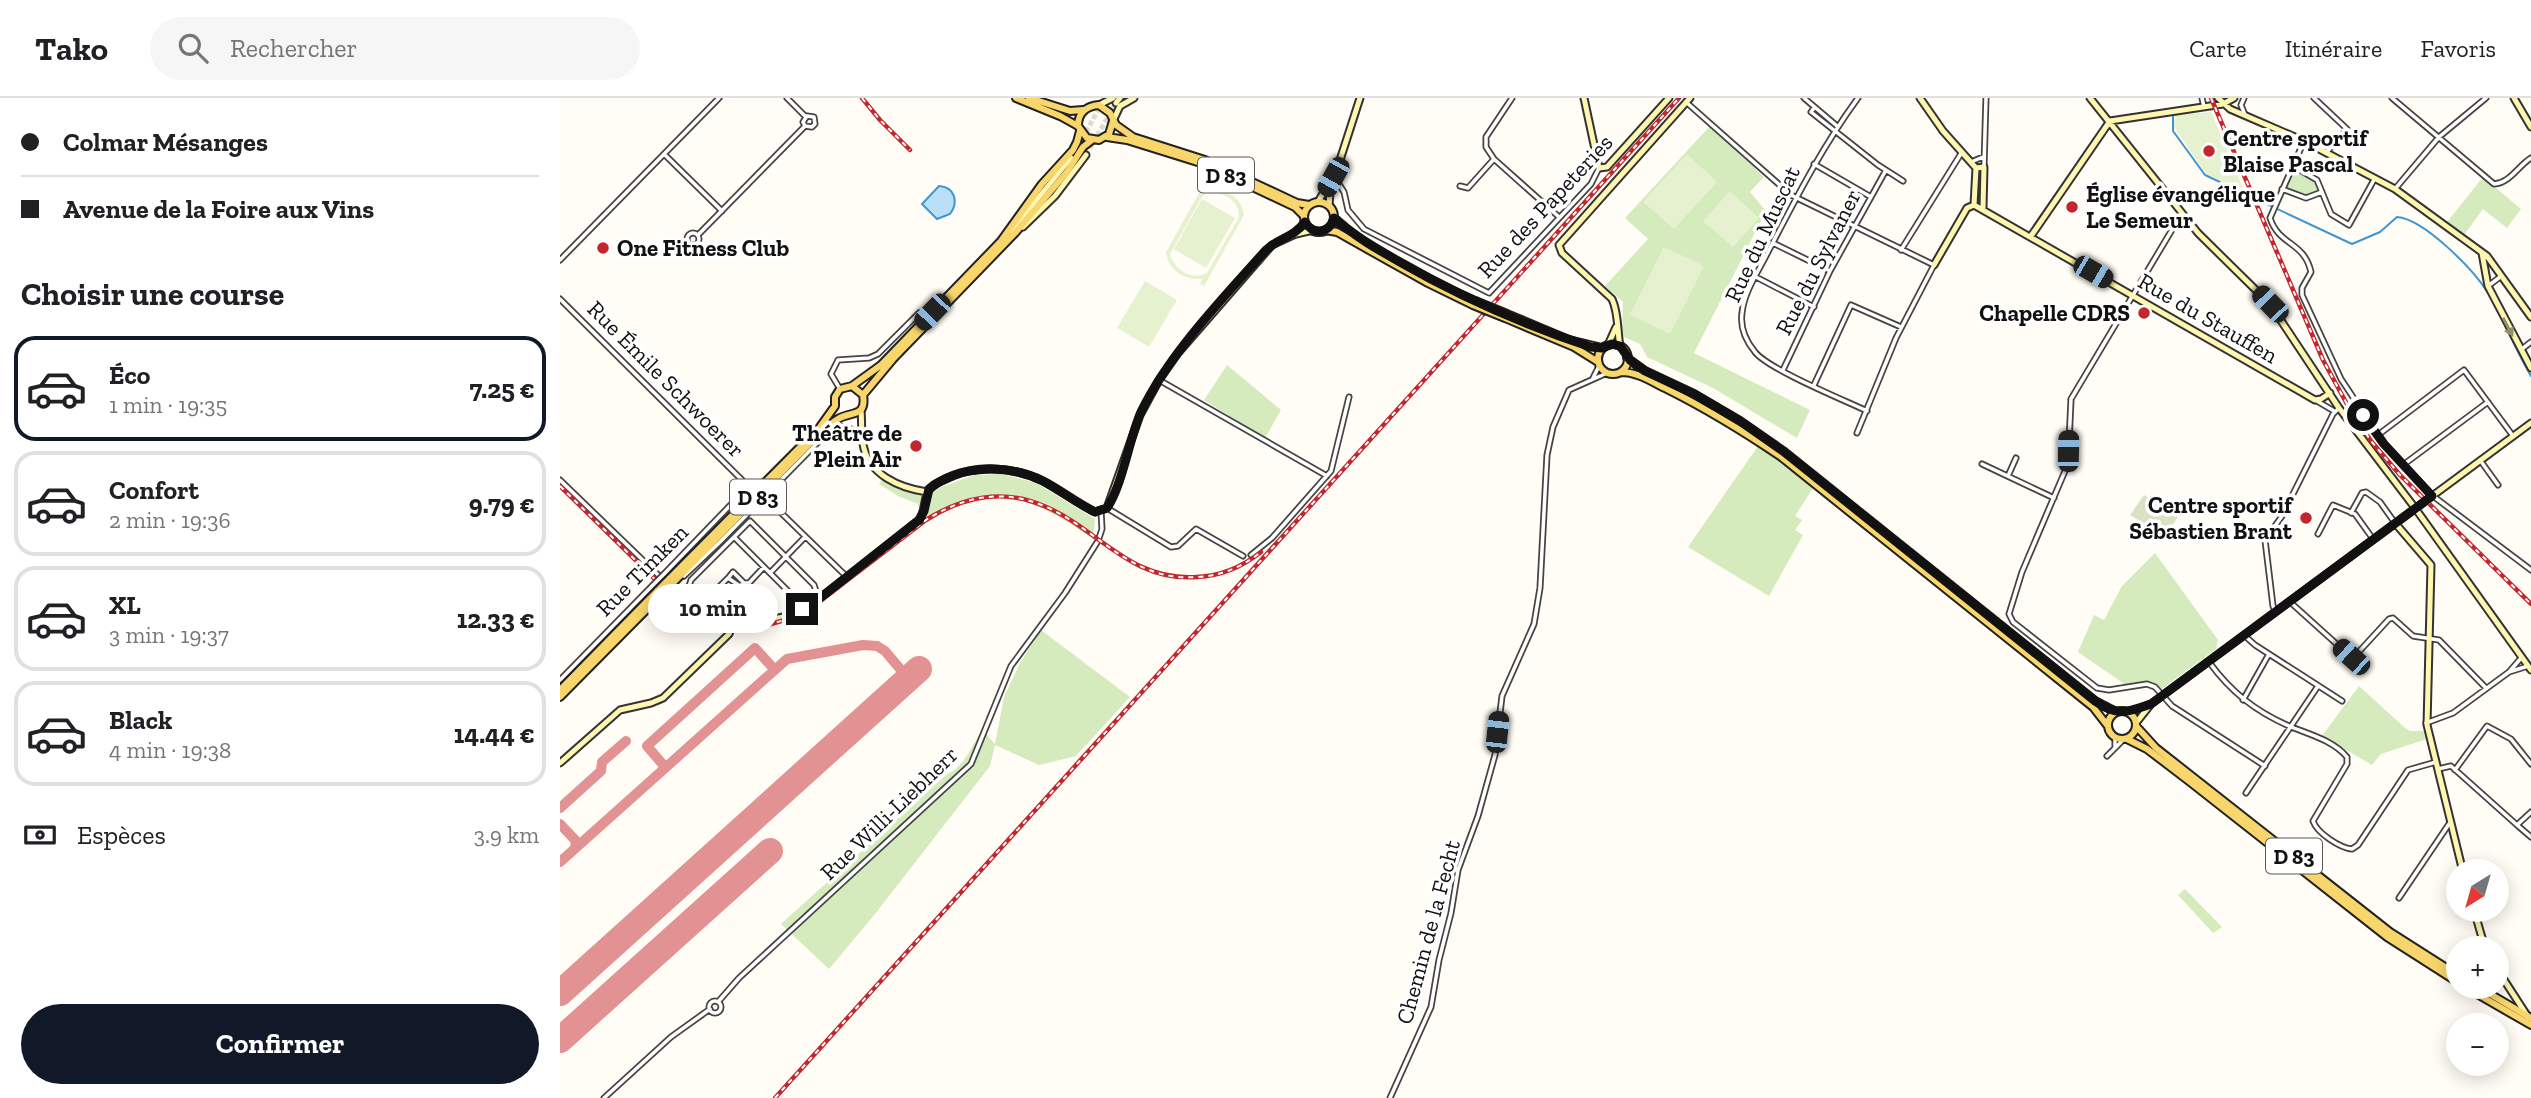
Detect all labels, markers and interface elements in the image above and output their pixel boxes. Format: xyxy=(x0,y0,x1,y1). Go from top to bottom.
search box xyxy=(150,17,640,80)
text: Tako xyxy=(35,29,108,68)
icon: search xyxy=(174,29,212,67)
text: Rechercher xyxy=(230,32,357,64)
text: Carte xyxy=(2189,34,2247,63)
text: Itinéraire xyxy=(2285,34,2382,63)
text: Favoris xyxy=(2420,34,2496,63)
place label: Centre sportif Blaise Pascal xyxy=(2223,124,2369,178)
text: Colmar Mésanges xyxy=(63,126,268,158)
street label: Rue des Papeteries xyxy=(1471,128,1619,284)
marker: Centre sportif Blaise Pascal xyxy=(2201,143,2217,159)
car xyxy=(1314,154,1353,200)
road number: D 83 xyxy=(1198,158,1254,192)
street label: Rue du Muscat xyxy=(1718,161,1806,307)
place label: Église évangélique Le Semeur xyxy=(2086,180,2275,234)
street label: Rue du Sylvaner xyxy=(1769,184,1867,340)
text: Avenue de la Foire aux Vins xyxy=(63,193,374,225)
marker: Église évangélique Le Semeur xyxy=(2064,199,2080,215)
place label: One Fitness Club xyxy=(617,234,789,262)
marker: One Fitness Club xyxy=(595,240,611,256)
car xyxy=(2070,252,2117,292)
street label: Rue du Stauffen xyxy=(2133,267,2283,369)
text: Choisir une course xyxy=(21,275,284,313)
car xyxy=(2248,282,2293,326)
car xyxy=(910,290,955,334)
street label: Rue Émile Schwoerer xyxy=(582,295,750,463)
place label: Chapelle CDRS xyxy=(1979,299,2130,327)
marker: Chapelle CDRS xyxy=(2136,305,2152,321)
one-way arrow xyxy=(2502,317,2514,336)
icon: car xyxy=(25,357,88,420)
text: Éco xyxy=(109,359,150,391)
text: 7.25 € xyxy=(469,373,535,405)
text: 1 min · 19:35 xyxy=(109,391,227,419)
route start xyxy=(2347,399,2379,431)
place label: Théâtre de Plein Air xyxy=(792,419,902,473)
car xyxy=(2058,430,2079,472)
marker: Théâtre de Plein Air xyxy=(908,438,924,454)
icon: car xyxy=(25,472,88,535)
text: Confort xyxy=(109,474,199,506)
road number: D 83 xyxy=(730,480,786,514)
text: 9.79 € xyxy=(469,488,535,520)
place label: Centre sportif Sébastien Brant xyxy=(2129,491,2294,545)
text: 2 min · 19:36 xyxy=(109,506,231,534)
marker: Centre sportif Sébastien Brant xyxy=(2298,510,2314,526)
street label: Rue Timken xyxy=(590,518,694,622)
callout: 10 min xyxy=(648,584,778,634)
icon: car xyxy=(25,587,88,650)
text: XL xyxy=(109,589,141,621)
route end xyxy=(786,593,818,625)
text: 10 min xyxy=(679,594,747,622)
text: 12.33 € xyxy=(457,603,535,635)
text: 3 min · 19:37 xyxy=(109,621,229,649)
car xyxy=(2329,635,2374,679)
icon: car xyxy=(25,702,88,765)
text: Black xyxy=(109,704,172,736)
car xyxy=(1485,710,1510,754)
text: 14.44 € xyxy=(454,718,535,750)
text: 4 min · 19:38 xyxy=(109,736,231,764)
street label: Rue Willi-Liebherr xyxy=(814,740,964,886)
icon: cash xyxy=(21,816,59,854)
text: Espèces xyxy=(77,819,166,851)
text: 3.9 km xyxy=(474,821,539,849)
street label: Chemin de la Fecht xyxy=(1390,836,1466,1027)
road number: D 83 xyxy=(2266,838,2322,874)
north arrow xyxy=(2446,859,2510,922)
map controls xyxy=(2446,859,2509,1076)
button: + xyxy=(2446,936,2509,999)
button: Confirmer xyxy=(21,1004,539,1084)
button: − xyxy=(2446,1013,2509,1076)

